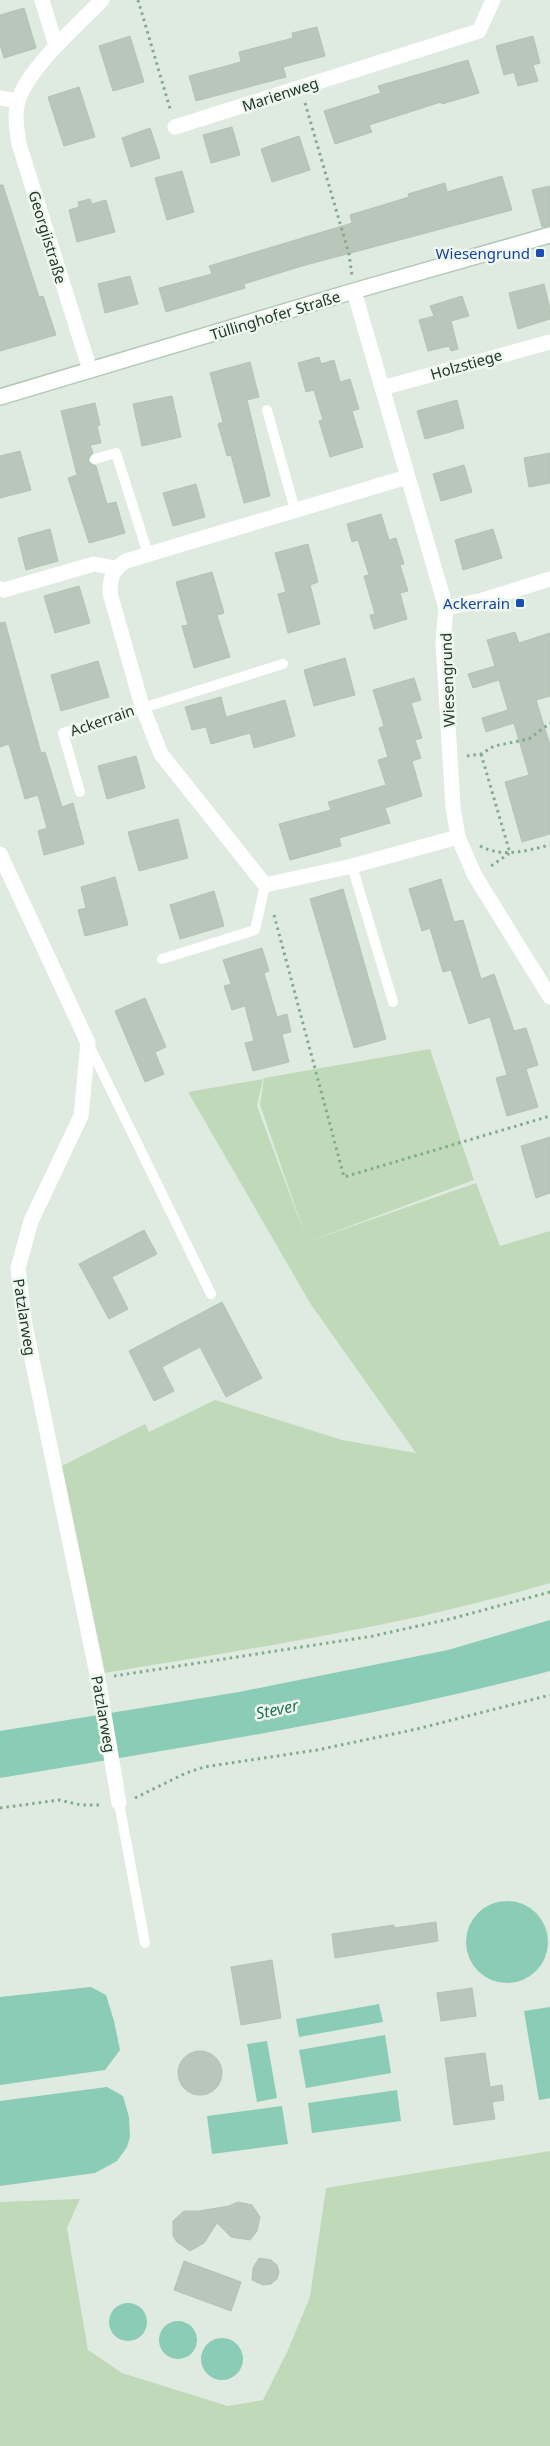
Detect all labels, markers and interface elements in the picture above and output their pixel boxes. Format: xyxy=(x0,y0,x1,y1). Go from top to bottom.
street label: Marienweg xyxy=(239,72,321,116)
street label: Georgiistraße xyxy=(24,188,72,286)
place label: Wiesengrund xyxy=(436,243,530,263)
marker: Wiesengrund xyxy=(534,247,546,259)
street label: Tüllinghofer Straße xyxy=(208,286,342,344)
street label: Holzstiege xyxy=(428,344,504,384)
place label: Ackerrain xyxy=(443,593,510,613)
marker: Ackerrain xyxy=(514,597,526,609)
street label: Wiesengrund xyxy=(435,632,459,728)
street label: Ackerrain xyxy=(67,700,137,740)
street label: Patzlarweg xyxy=(9,1277,41,1357)
street label: Patzlarweg xyxy=(87,1674,121,1754)
water label: Stever xyxy=(254,1694,301,1724)

